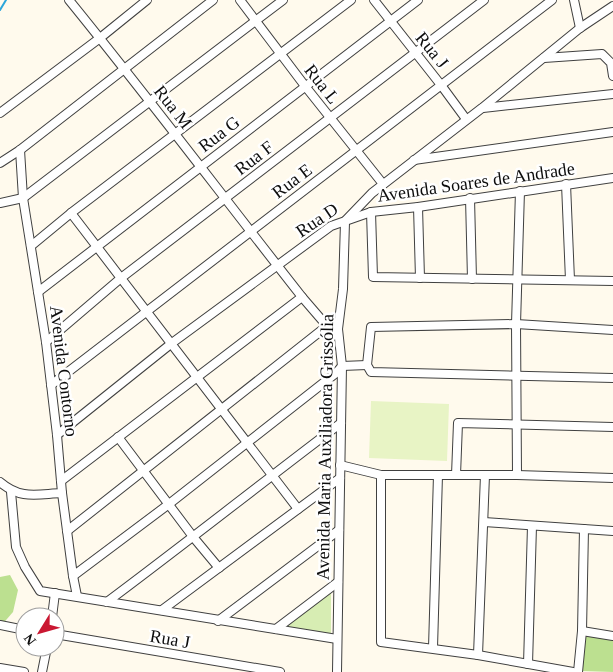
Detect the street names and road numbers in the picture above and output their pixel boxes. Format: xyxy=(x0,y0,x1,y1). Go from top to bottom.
street label: Rua J xyxy=(411,28,453,72)
street label: Rua L xyxy=(300,60,344,108)
street label: Rua M xyxy=(150,81,196,133)
street label: Rua G xyxy=(195,112,243,156)
street label: Rua F xyxy=(231,137,277,179)
street label: Avenida Soares de Andrade xyxy=(376,158,576,206)
street label: Rua E xyxy=(268,160,316,202)
street label: Rua D xyxy=(292,199,342,241)
street label: Avenida Contorno xyxy=(46,304,82,438)
street label: Avenida Maria Auxiliadora Grissólia xyxy=(313,314,337,580)
street label: Rua J xyxy=(148,626,192,652)

